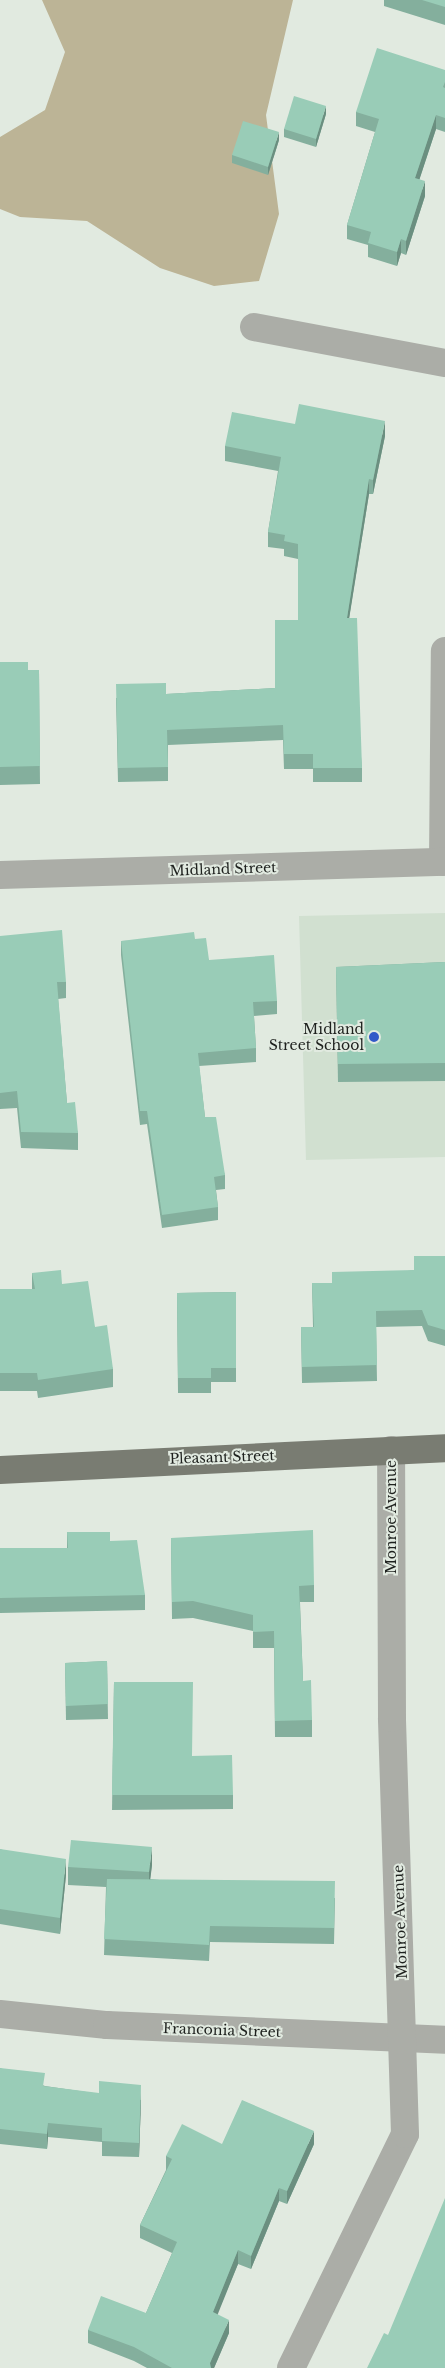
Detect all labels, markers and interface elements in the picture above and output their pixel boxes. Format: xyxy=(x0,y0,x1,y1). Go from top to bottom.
street label: Midland Street xyxy=(169,859,277,879)
place label: Midland Street School xyxy=(269,1021,364,1054)
marker: Midland Street School xyxy=(368,1031,380,1043)
street label: Pleasant Street xyxy=(169,1447,275,1467)
street label: Monroe Avenue xyxy=(383,1460,399,1574)
street label: Monroe Avenue xyxy=(390,1864,410,1980)
street label: Franconia Street xyxy=(163,2020,281,2040)

